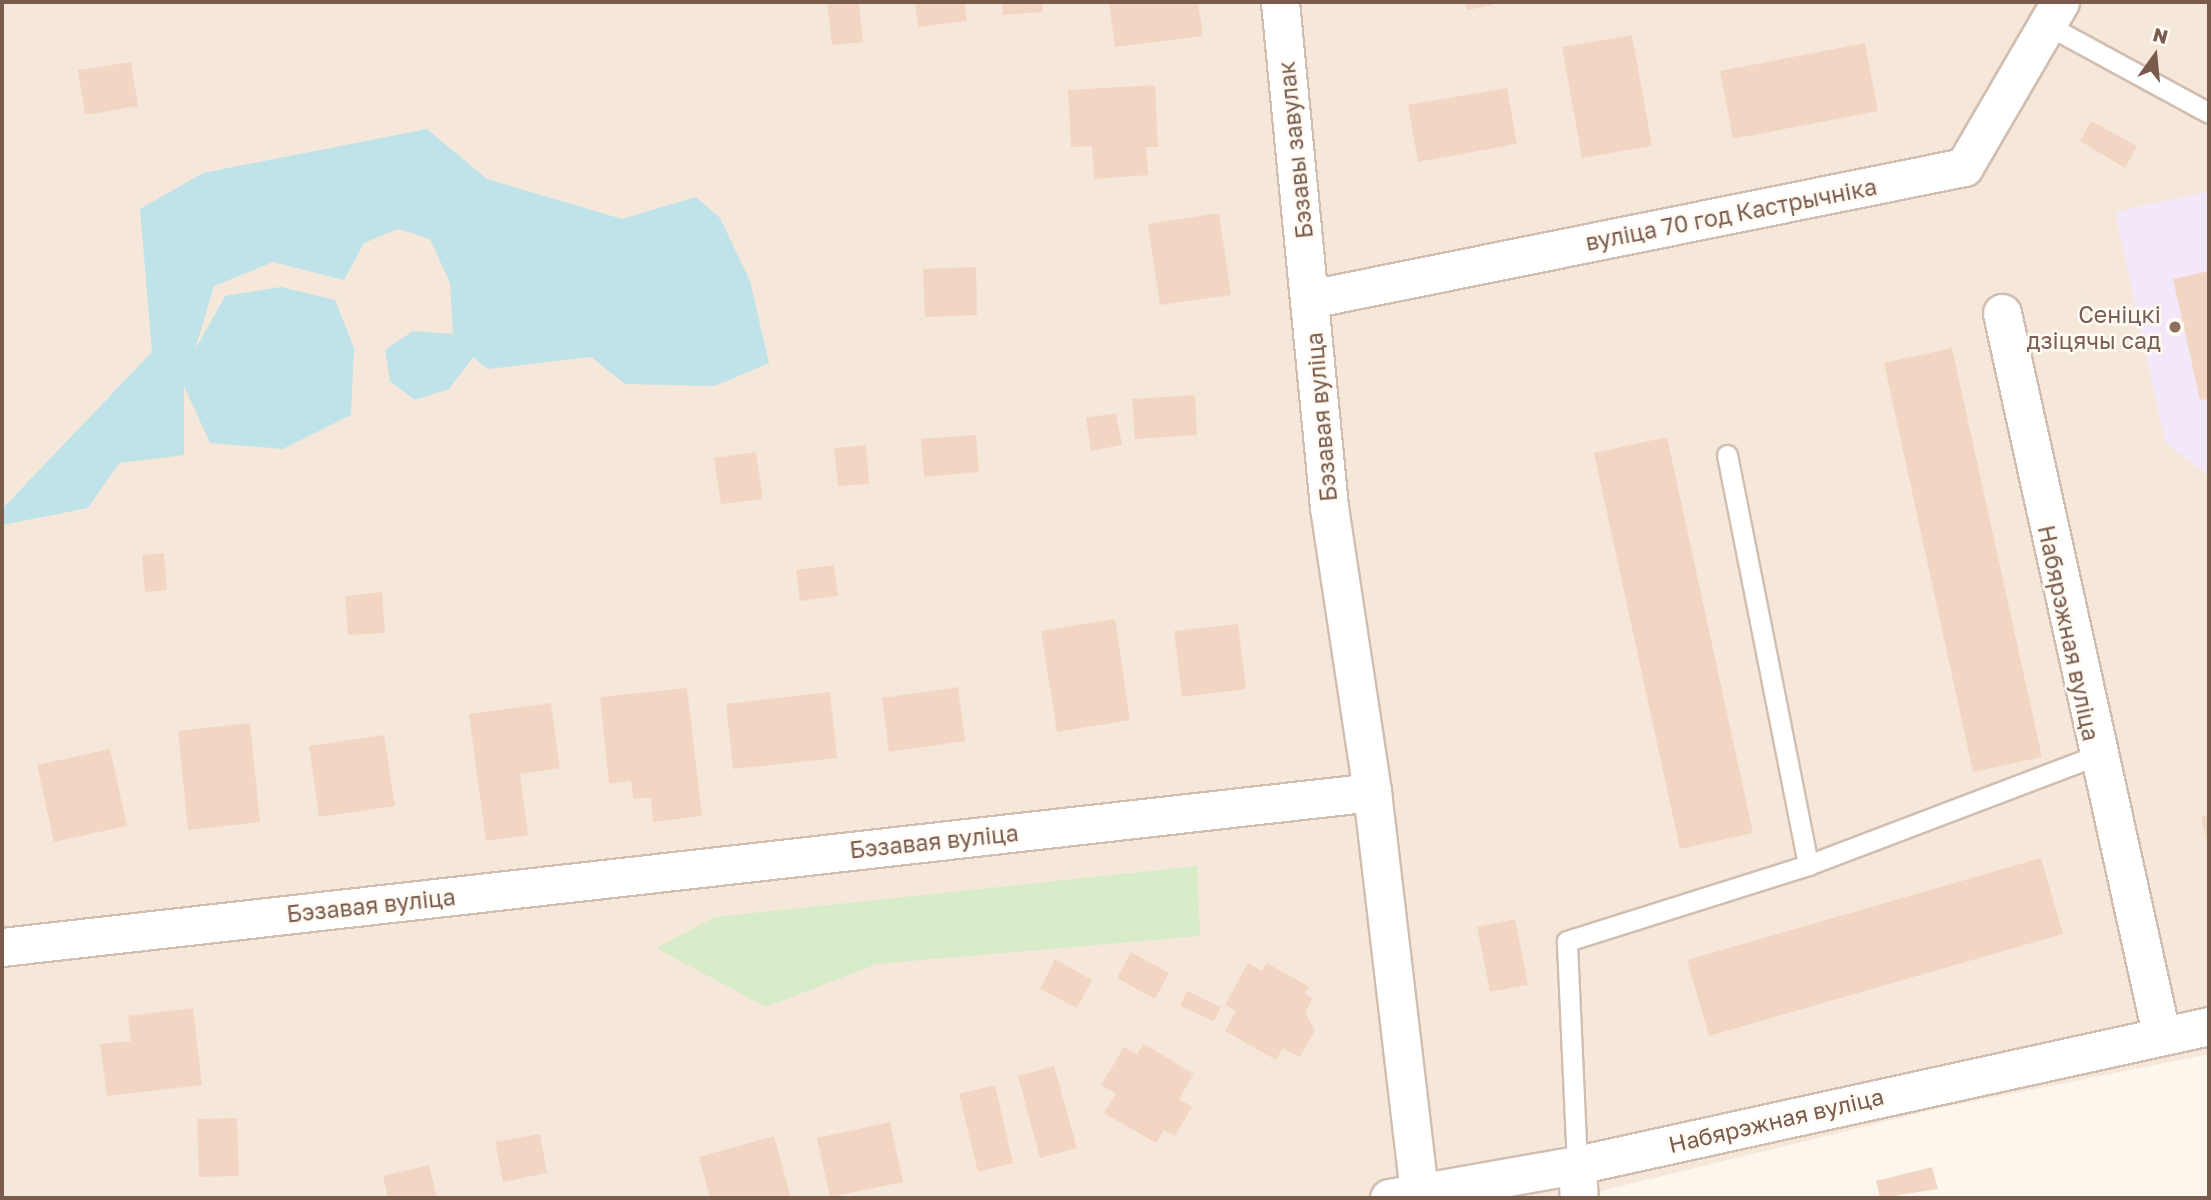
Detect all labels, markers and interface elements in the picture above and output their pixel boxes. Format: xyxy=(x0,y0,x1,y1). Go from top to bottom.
north arrow xyxy=(2120,21,2190,91)
text: N xyxy=(2151,22,2171,48)
street label: Бэзавы завулак xyxy=(1272,60,1318,240)
street label: вуліца 70 год Кастрычніка xyxy=(1583,172,1879,256)
place label: Сеніцкі дзіцячы сад xyxy=(2026,300,2161,354)
marker: Сеніцкі дзіцячы сад xyxy=(2167,319,2183,335)
street label: Бэзавая вуліца xyxy=(1300,331,1342,503)
street label: Набярэжная вуліца xyxy=(2033,523,2105,743)
street label: Бэзавая вуліца xyxy=(848,818,1020,864)
street label: Бэзавая вуліца xyxy=(285,882,457,928)
street label: Набярэжная вуліца xyxy=(1666,1082,1886,1158)

